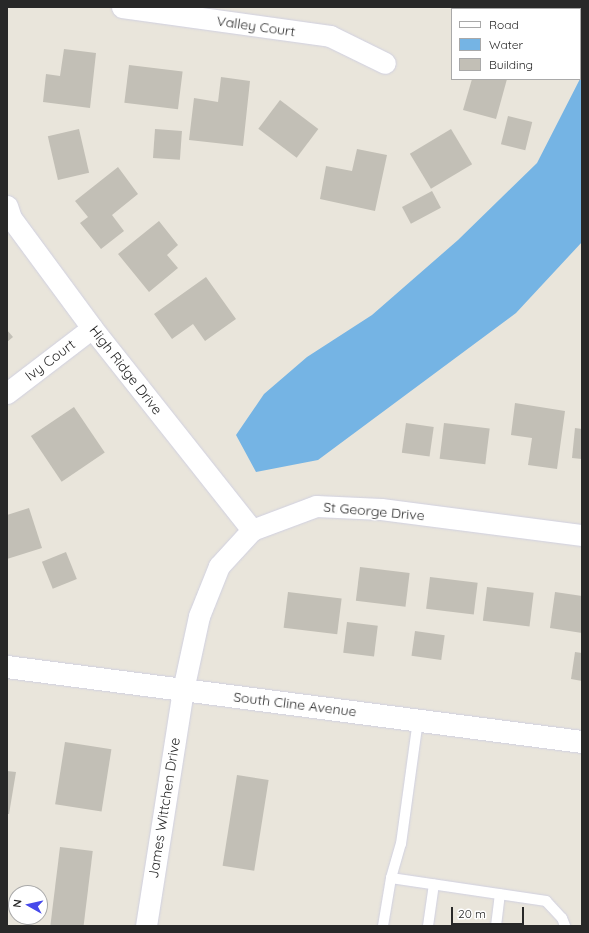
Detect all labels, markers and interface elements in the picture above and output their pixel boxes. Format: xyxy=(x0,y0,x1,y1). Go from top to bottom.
legend xyxy=(451,8,581,80)
street label: Valley Court xyxy=(216,12,296,40)
text: Road xyxy=(489,17,519,32)
text: Water xyxy=(489,37,523,52)
text: Building xyxy=(489,57,533,72)
street label: High Ridge Drive xyxy=(86,322,166,418)
street label: Ivy Court xyxy=(22,336,78,384)
street label: St George Drive xyxy=(323,498,425,524)
street label: South Cline Avenue xyxy=(233,688,357,720)
street label: James Wittchen Drive xyxy=(145,736,183,880)
north arrow xyxy=(8,885,48,925)
text: N xyxy=(10,898,25,908)
scale bar xyxy=(453,899,526,925)
text: 20 m xyxy=(458,906,486,921)

